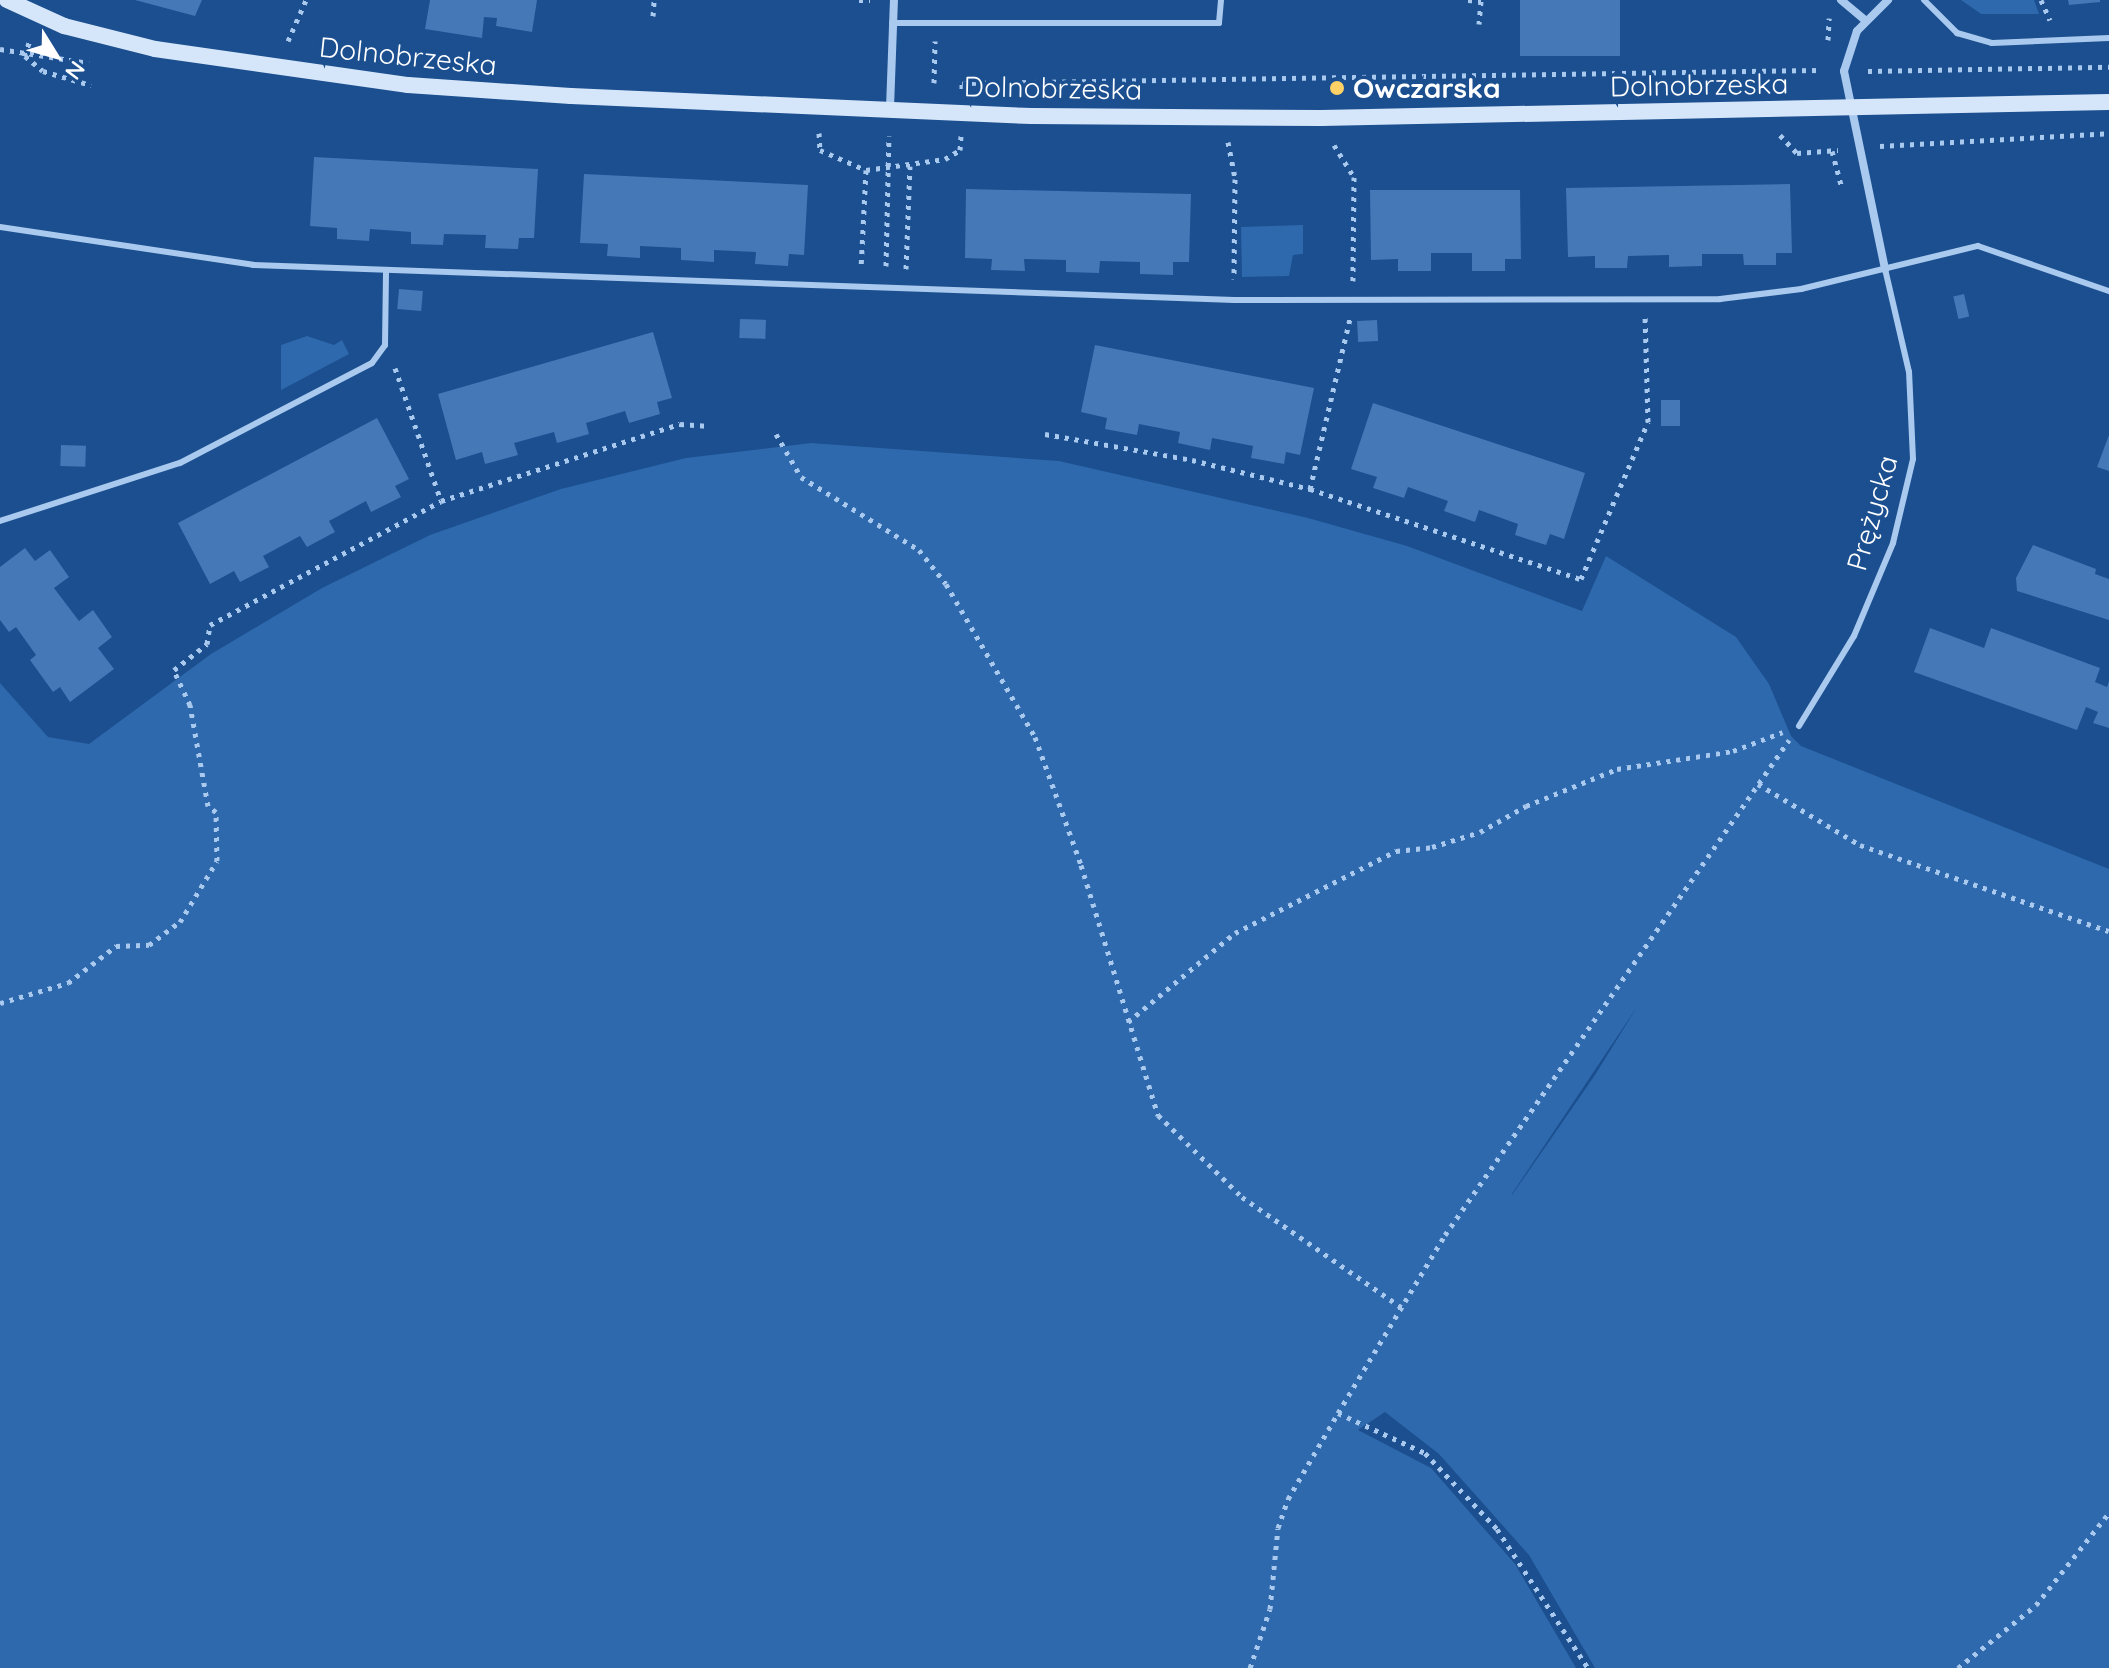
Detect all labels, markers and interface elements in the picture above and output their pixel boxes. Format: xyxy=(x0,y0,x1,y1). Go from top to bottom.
north arrow xyxy=(16,16,96,96)
street label: Dolnobrzeska xyxy=(317,30,499,82)
text: N xyxy=(59,56,91,85)
street label: Dolnobrzeska xyxy=(1609,67,1789,103)
street label: Dolnobrzeska xyxy=(963,70,1143,106)
place label: Owczarska xyxy=(1353,71,1501,105)
marker: Owczarska xyxy=(1328,79,1346,97)
street label: Prężycka xyxy=(1840,452,1904,574)

